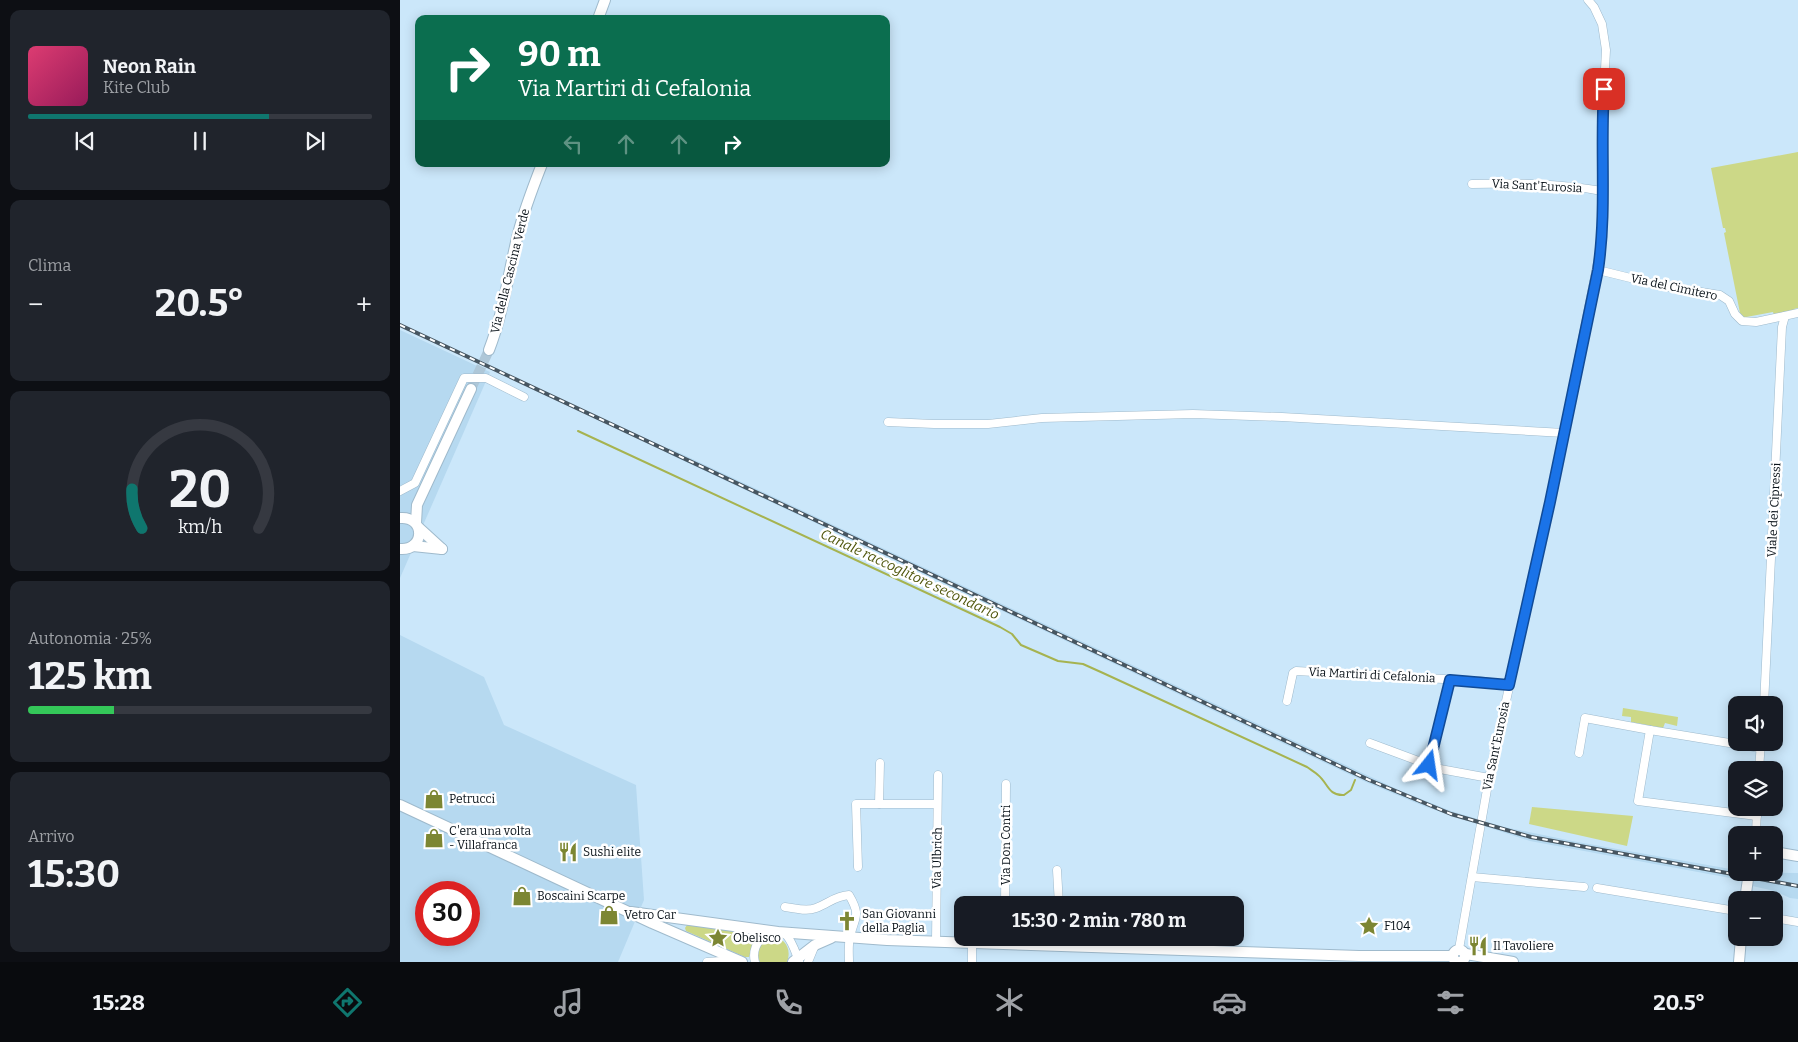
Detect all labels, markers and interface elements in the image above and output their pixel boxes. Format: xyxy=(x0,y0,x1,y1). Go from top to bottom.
text: 90 m xyxy=(518,33,601,75)
icon: right xyxy=(435,35,500,100)
text: Neon Rain xyxy=(103,55,196,78)
pin xyxy=(1583,68,1625,110)
text: Via Martiri di Cefalonia xyxy=(518,75,751,102)
icon: arrive xyxy=(1590,75,1618,103)
text: Kite Club xyxy=(103,78,170,97)
icon: previous xyxy=(71,127,99,155)
icon: pause xyxy=(186,127,214,155)
icon: next xyxy=(301,127,329,155)
icon: left xyxy=(559,130,587,158)
icon: ahead xyxy=(612,130,640,158)
icon: ahead xyxy=(665,130,693,158)
icon: right xyxy=(718,130,746,158)
street label: Via Sant'Eurosia xyxy=(1491,177,1583,195)
street label: Via della Cascina Verde xyxy=(488,207,532,335)
text: Clima xyxy=(28,256,71,275)
street label: Via del Cimitero xyxy=(1629,271,1719,303)
text: 20.5° xyxy=(155,280,245,326)
text: − xyxy=(28,288,43,321)
text: + xyxy=(356,288,372,321)
text: 20 xyxy=(169,458,231,521)
street label: Viale dei Cipressi xyxy=(1765,462,1783,558)
text: km/h xyxy=(178,516,222,538)
water label: Canale raccoglitore secondario xyxy=(818,526,1002,623)
text: Autonomia · 25% xyxy=(28,629,152,648)
text: 125 km xyxy=(28,653,152,699)
street label: Via Martiri di Cefalonia xyxy=(1308,665,1436,685)
map controls xyxy=(1728,696,1783,946)
button: sound xyxy=(1728,696,1783,751)
street label: Via Sant'Eurosia xyxy=(1480,700,1512,792)
position arrow xyxy=(1402,738,1454,790)
button: layers xyxy=(1728,761,1783,816)
shop icon: Petrucci xyxy=(423,788,445,810)
place label: Petrucci xyxy=(449,792,495,806)
street label: Via Don Contri xyxy=(999,804,1013,885)
place label: C'era una volta - Villafranca xyxy=(449,824,532,852)
street label: Via Ulbrich xyxy=(929,826,945,889)
button: + xyxy=(1728,826,1783,881)
text: Arrivo xyxy=(28,827,75,846)
shop icon: C'era una volta - Villafranca xyxy=(423,827,445,849)
restaurant icon: Sushi elite xyxy=(557,841,579,863)
place label: Sushi elite xyxy=(583,845,641,859)
text: 15:30 xyxy=(28,851,120,897)
speed limit sign: 30 xyxy=(415,881,480,946)
shop icon: Boscaini Scarpe xyxy=(511,885,533,907)
place label: Boscaini Scarpe xyxy=(537,889,625,903)
button: − xyxy=(1728,891,1783,946)
shop icon: Vetro Car xyxy=(598,904,620,926)
place label: San Giovanni della Paglia xyxy=(862,907,936,935)
place label: Vetro Car xyxy=(624,908,677,922)
text: 15:30 · 2 min · 780 m xyxy=(1012,909,1186,932)
church icon: San Giovanni della Paglia xyxy=(836,910,858,932)
place icon: F104 xyxy=(1358,915,1380,937)
place label: F104 xyxy=(1384,919,1410,933)
place icon: Obelisco xyxy=(707,927,729,949)
place label: Obelisco xyxy=(733,931,781,945)
restaurant icon: Il Tavoliere xyxy=(1467,935,1489,957)
place label: Il Tavoliere xyxy=(1493,939,1554,953)
icon: directions xyxy=(330,985,365,1020)
icon: music xyxy=(551,985,586,1020)
icon: phone xyxy=(771,985,806,1020)
icon: climate xyxy=(992,985,1027,1020)
icon: car xyxy=(1212,985,1247,1020)
icon: filters xyxy=(1433,985,1468,1020)
text: 15:28 xyxy=(93,989,145,1016)
text: 20.5° xyxy=(1653,989,1705,1016)

